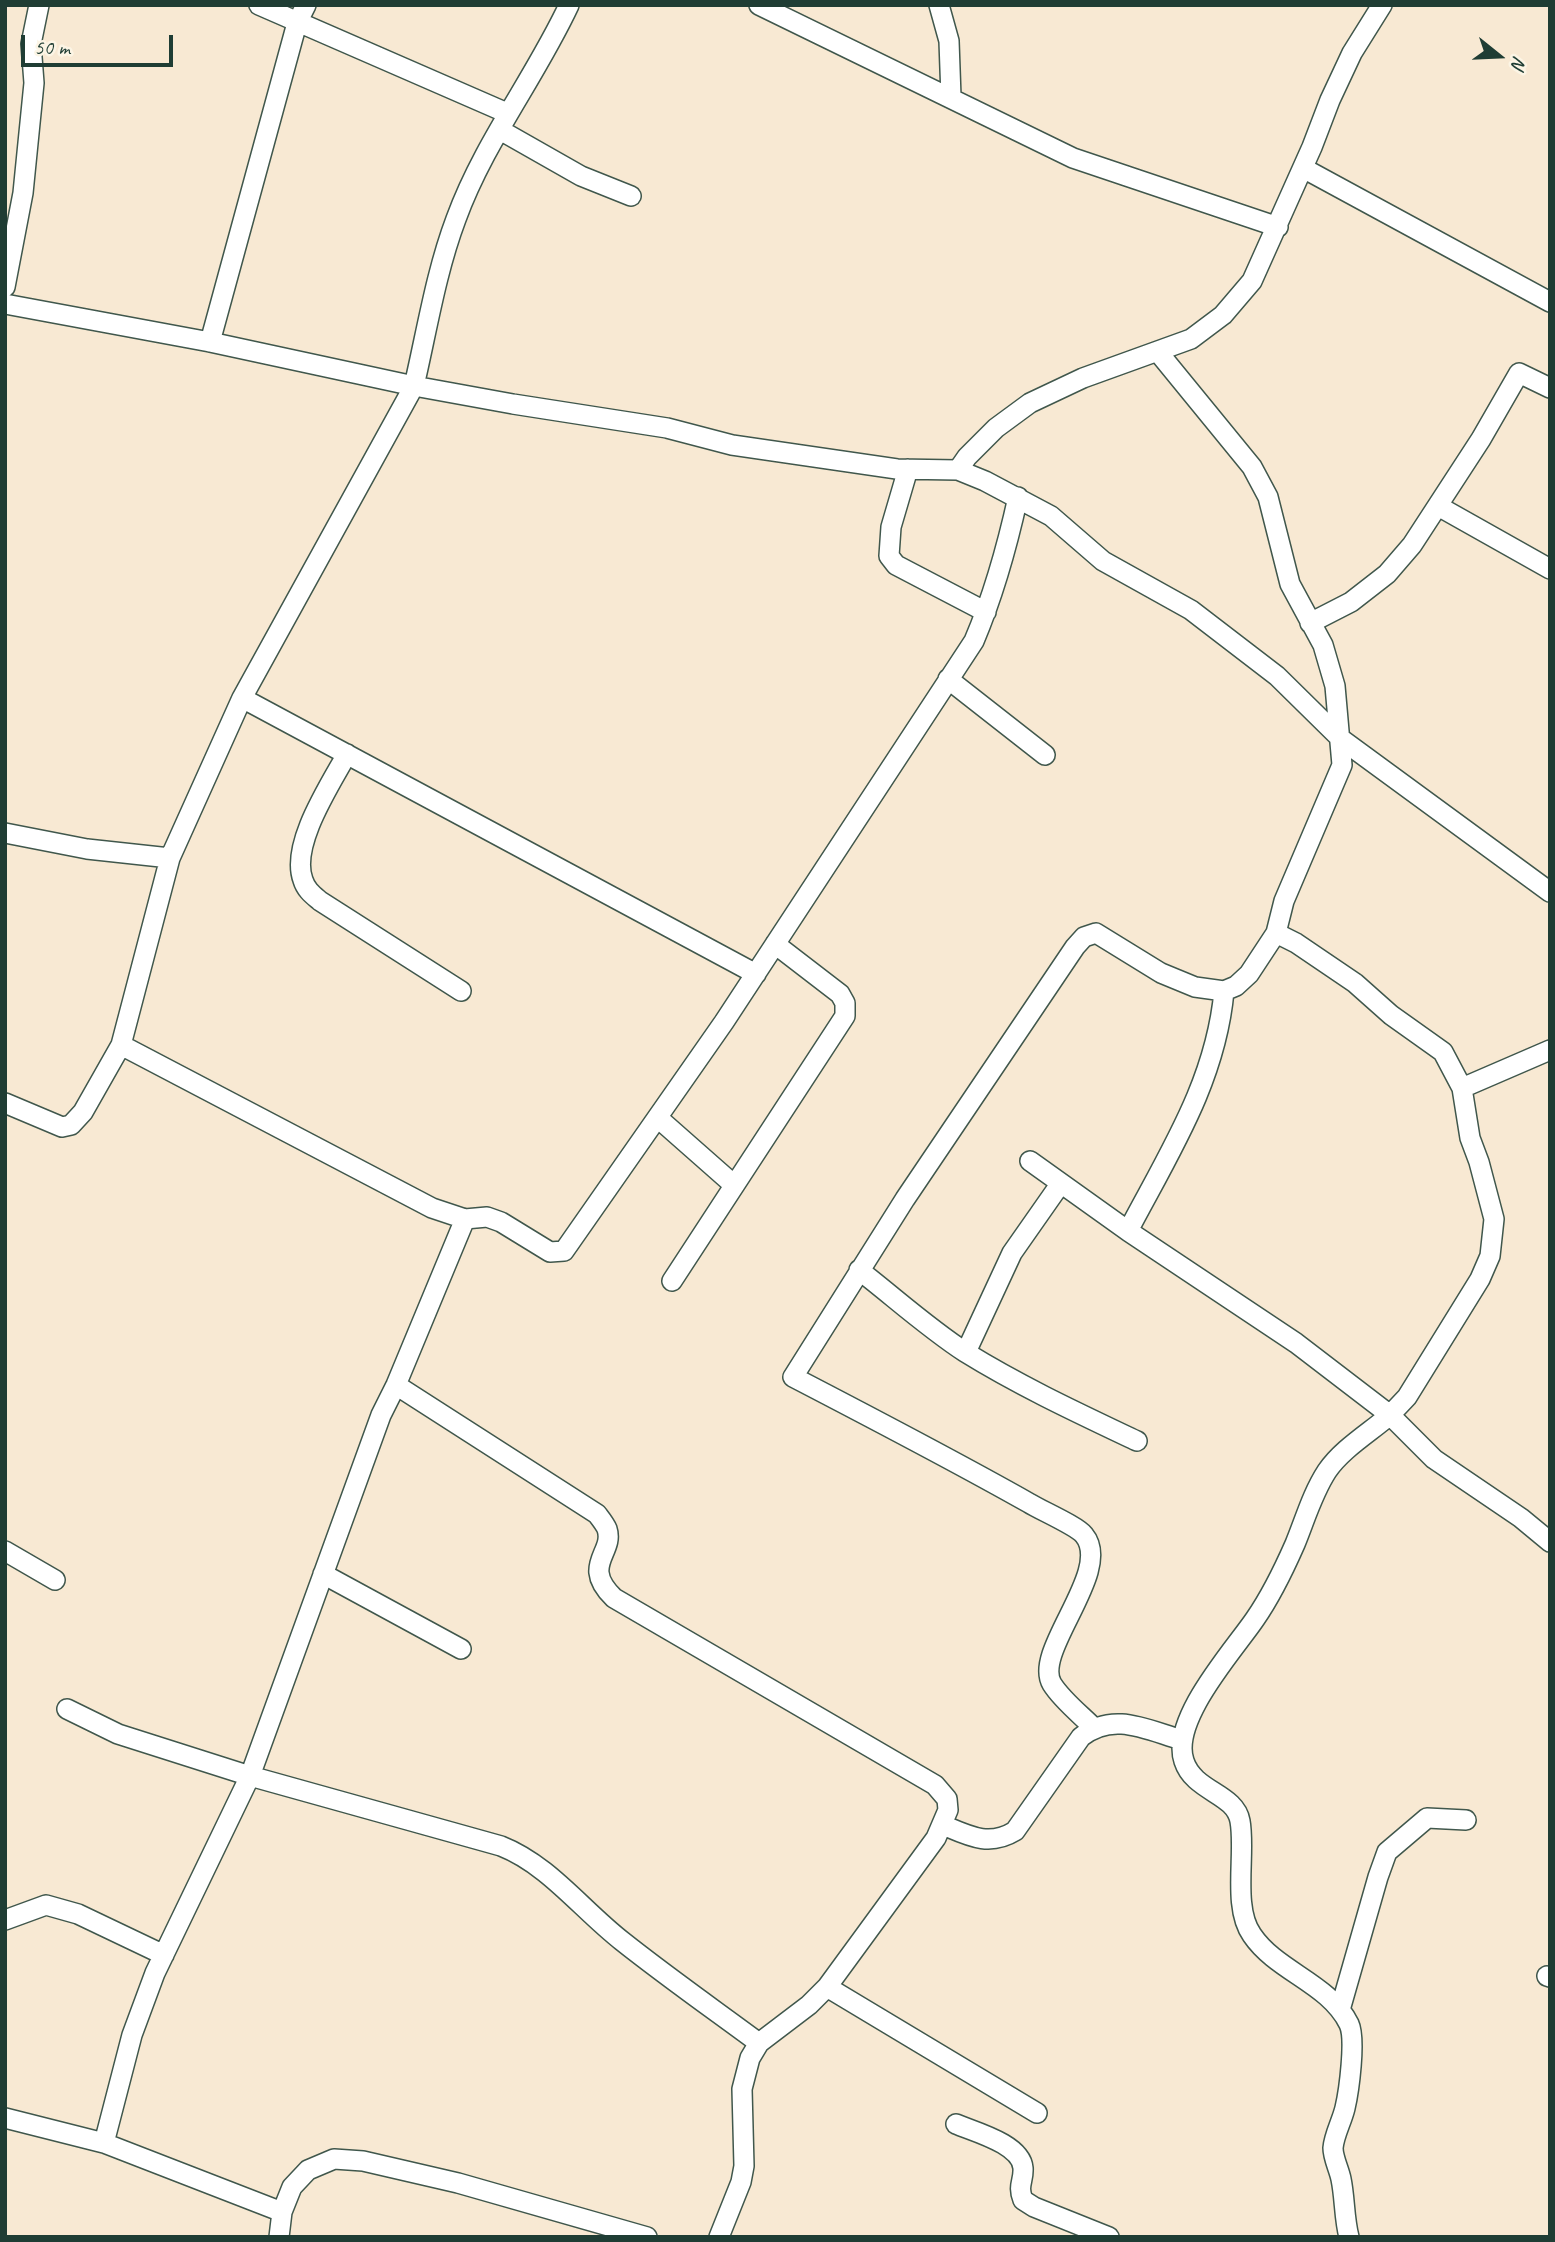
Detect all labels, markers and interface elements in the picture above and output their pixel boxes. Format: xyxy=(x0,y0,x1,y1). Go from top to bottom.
scale bar xyxy=(24,21,177,65)
north arrow xyxy=(1464,21,1534,91)
text: 50 m xyxy=(34,34,70,60)
text: N xyxy=(1506,53,1532,72)

